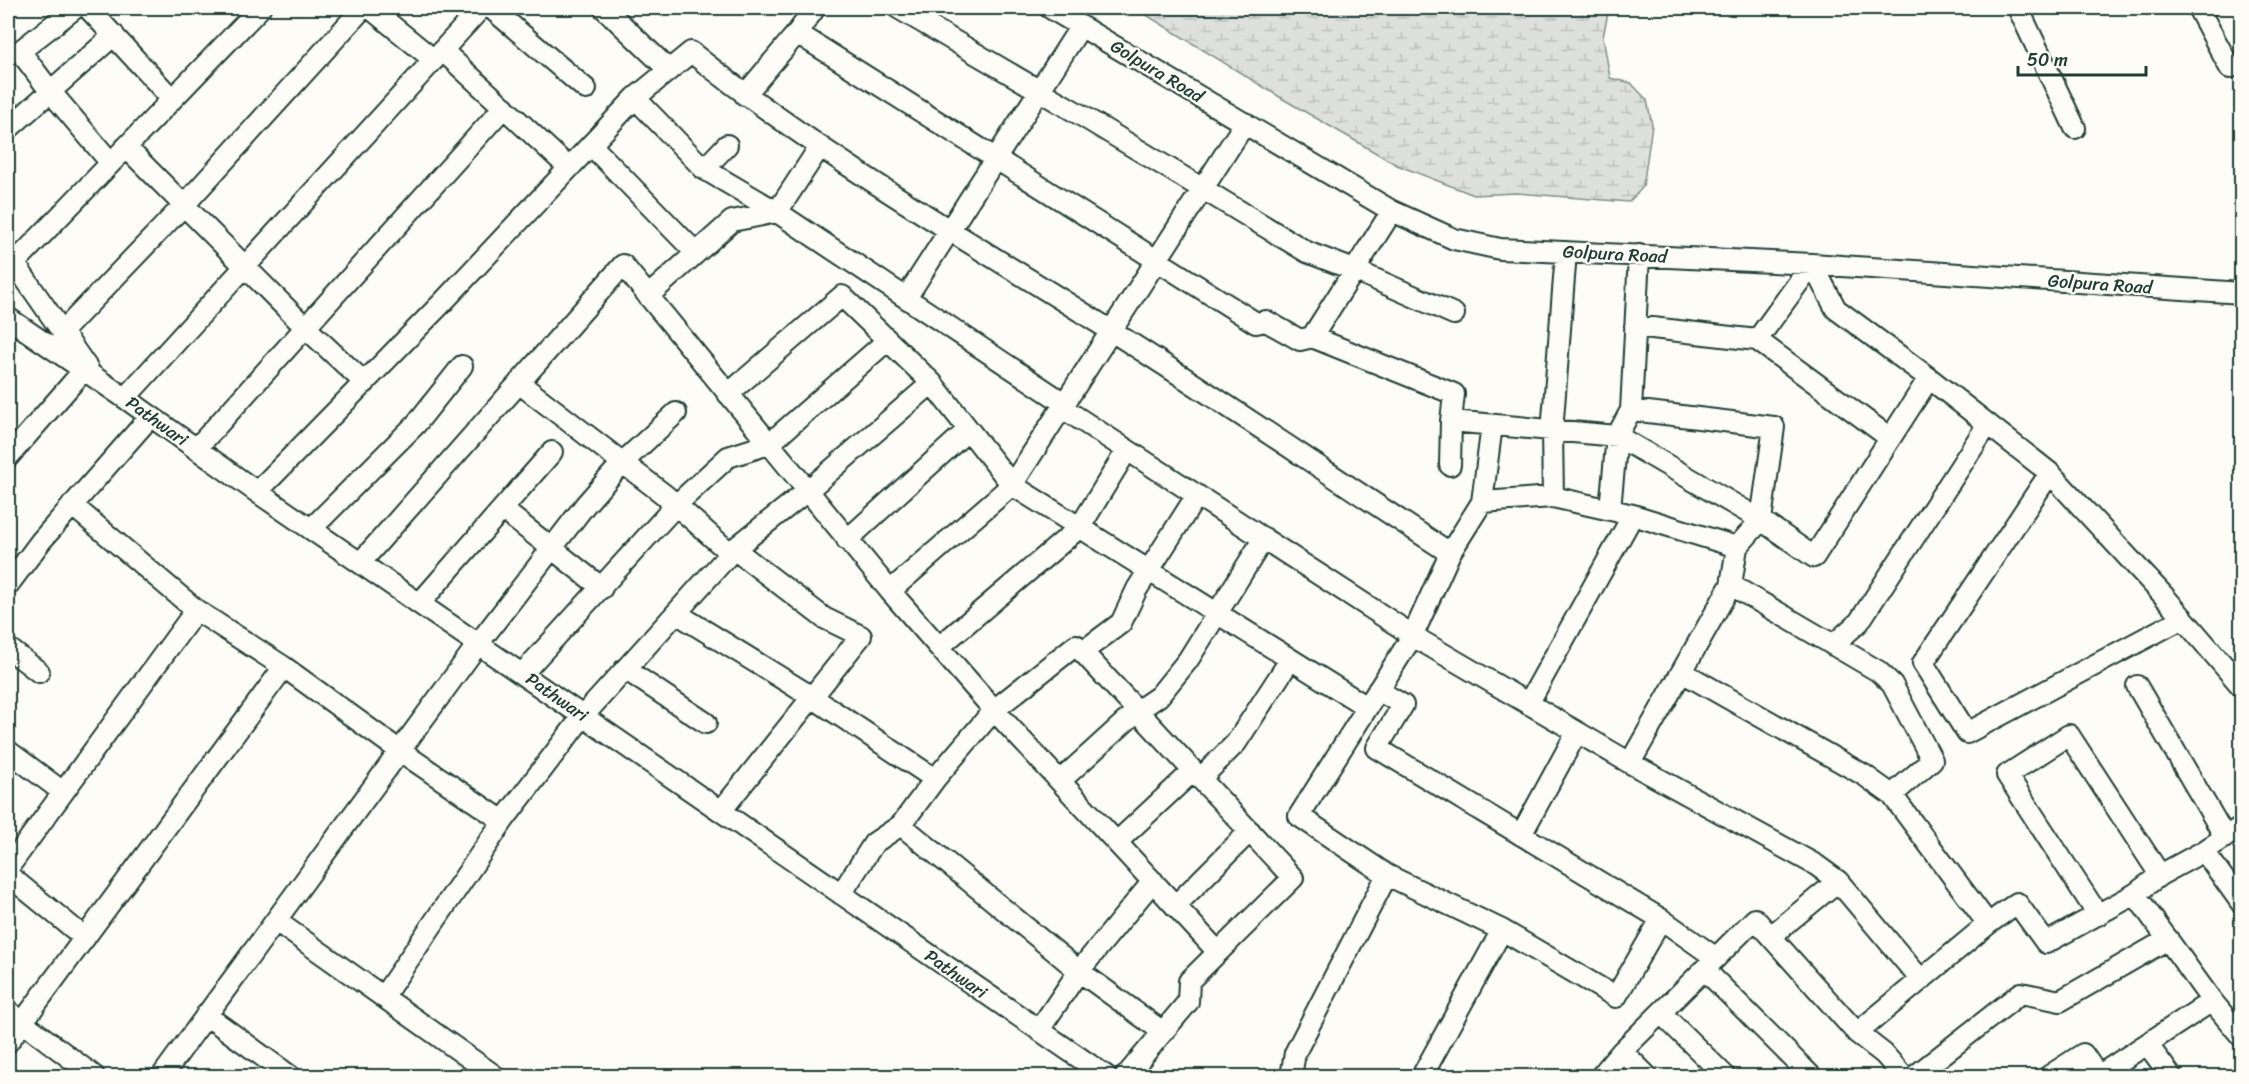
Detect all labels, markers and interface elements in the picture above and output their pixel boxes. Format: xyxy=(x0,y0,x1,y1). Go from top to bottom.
street label: Golpura Road xyxy=(1104,30,1211,112)
scale bar xyxy=(2018,39,2146,77)
text: 50 m xyxy=(2027,44,2068,76)
street label: Golpura Road xyxy=(1562,235,1669,273)
street label: Golpura Road xyxy=(2047,264,2155,304)
street label: Pathwari xyxy=(119,387,196,455)
street label: Pathwari xyxy=(519,664,596,731)
street label: Pathwari xyxy=(918,941,995,1008)

